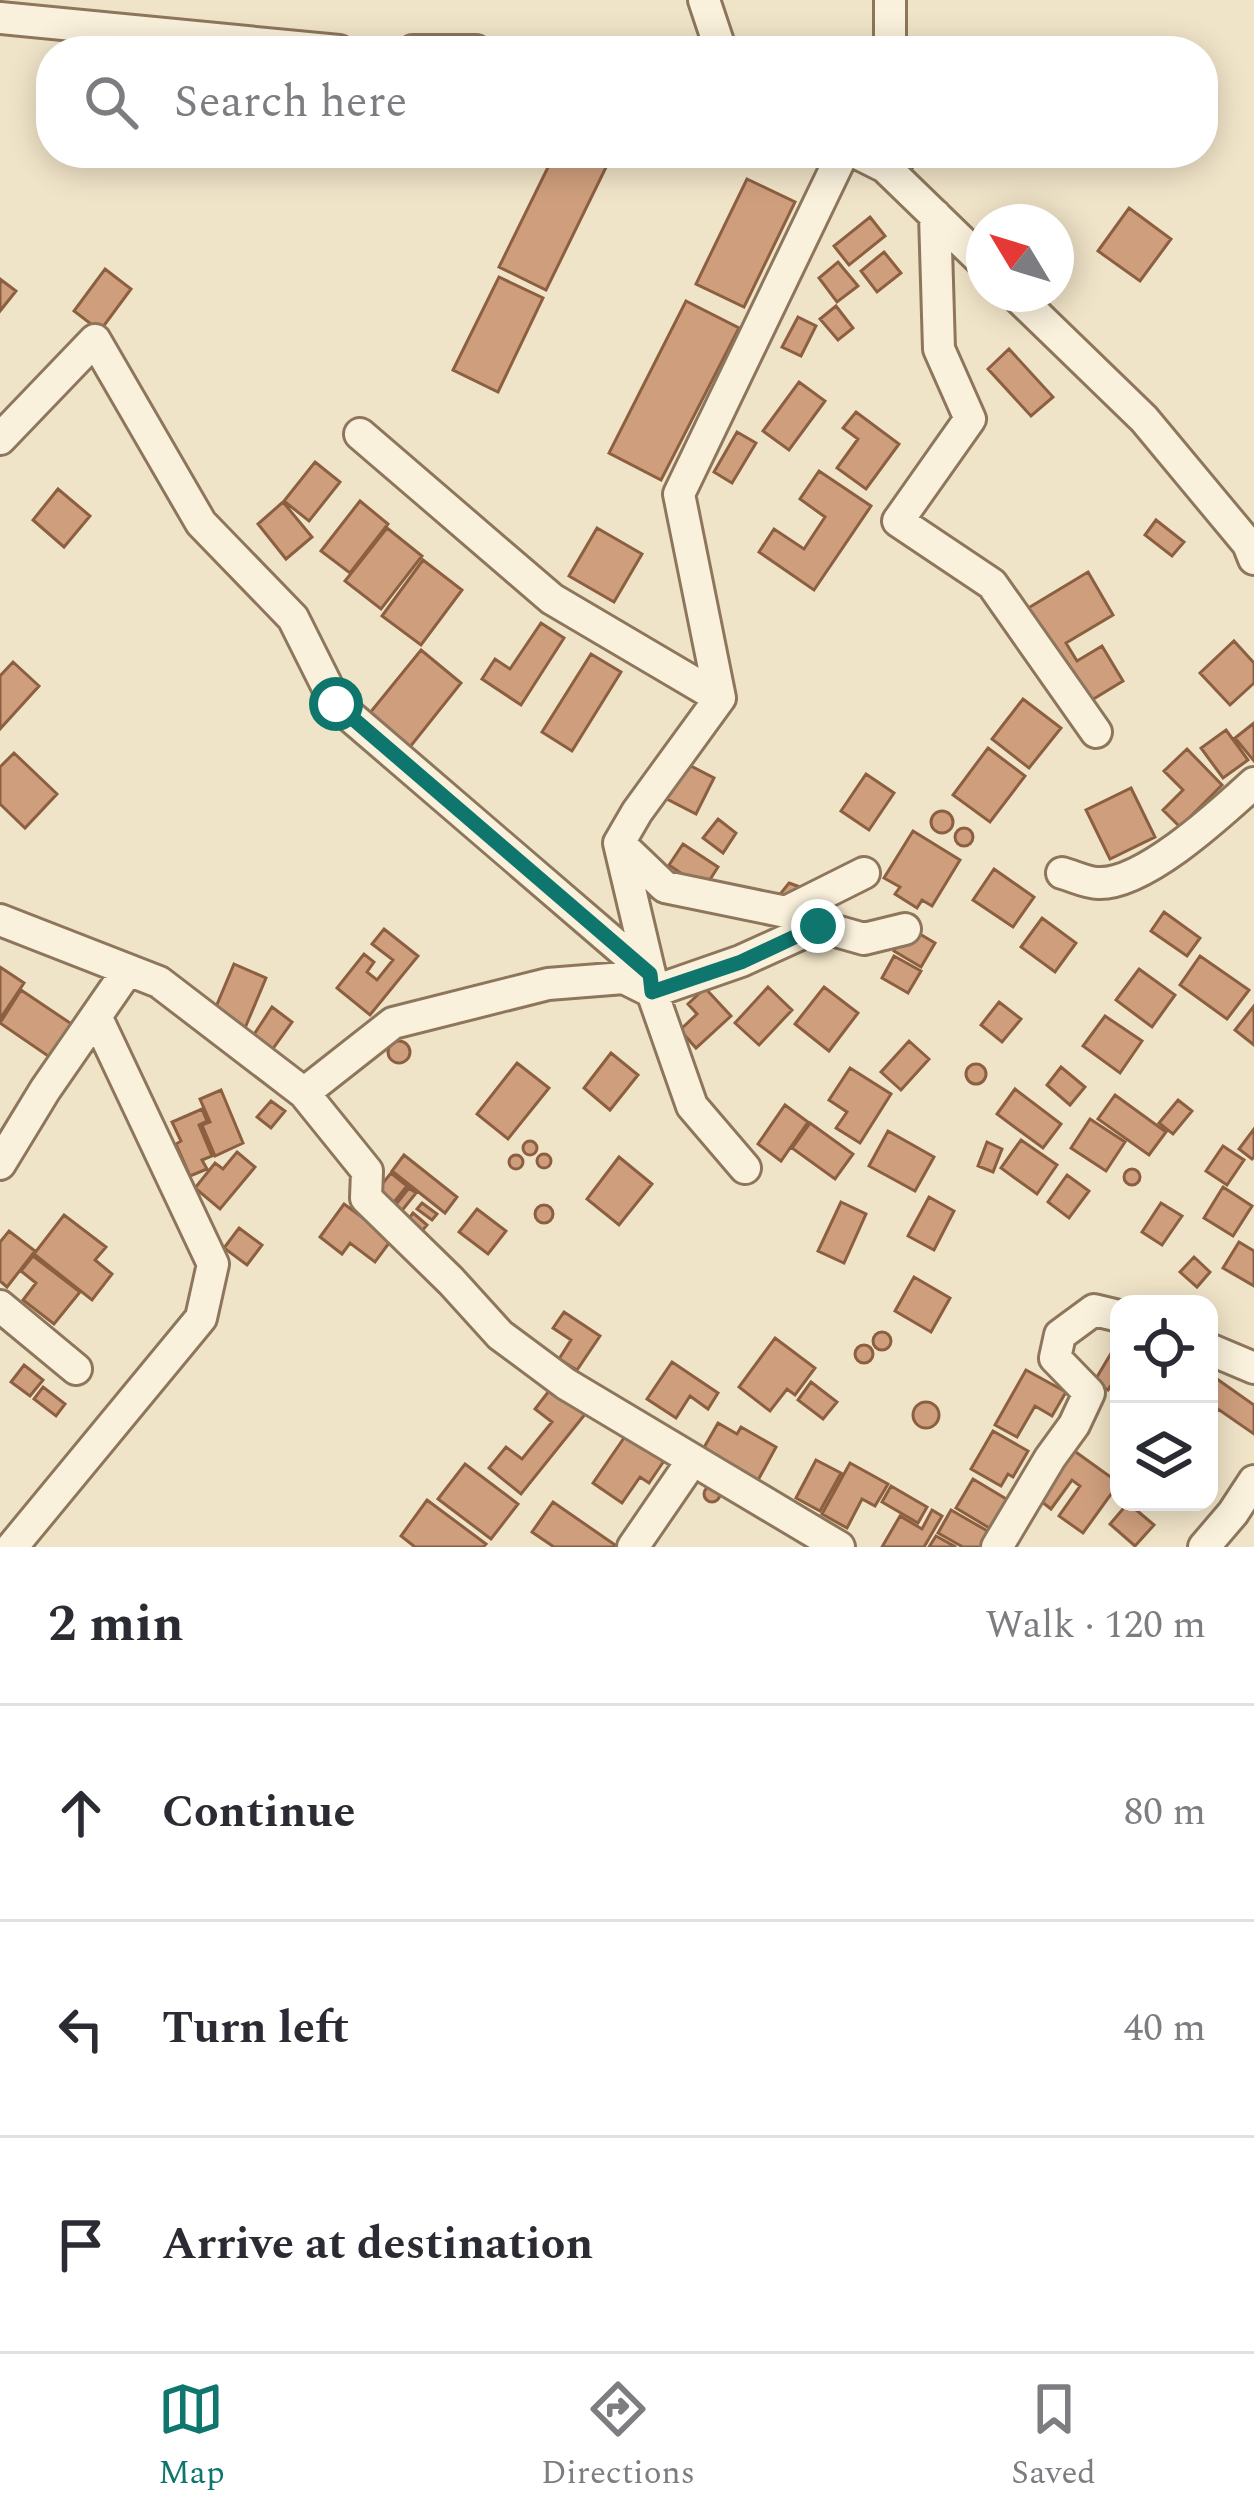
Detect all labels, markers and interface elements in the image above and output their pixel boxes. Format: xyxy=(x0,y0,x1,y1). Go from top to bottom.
search box xyxy=(36,36,1218,168)
text: Search here xyxy=(174,68,407,137)
icon: search xyxy=(78,69,144,135)
north arrow xyxy=(966,204,1074,312)
route start xyxy=(309,677,363,731)
route end xyxy=(791,899,845,953)
map controls xyxy=(1110,1295,1218,1511)
button: locate xyxy=(1110,1295,1218,1403)
button: layers xyxy=(1110,1403,1218,1511)
text: 2 min xyxy=(48,1586,184,1664)
text: Walk · 120 m xyxy=(985,1596,1206,1655)
text: Continue xyxy=(162,1778,355,1847)
icon: ahead xyxy=(48,1780,114,1846)
text: 80 m xyxy=(1124,1783,1206,1842)
text: Turn left xyxy=(162,1994,349,2063)
icon: left xyxy=(48,1996,114,2062)
text: 40 m xyxy=(1124,1999,1206,2058)
text: Arrive at destination xyxy=(162,2210,593,2279)
icon: arrive xyxy=(48,2212,114,2278)
tab: Map xyxy=(158,2376,225,2498)
tab: Directions xyxy=(541,2376,695,2498)
tab: Saved xyxy=(1011,2376,1096,2498)

